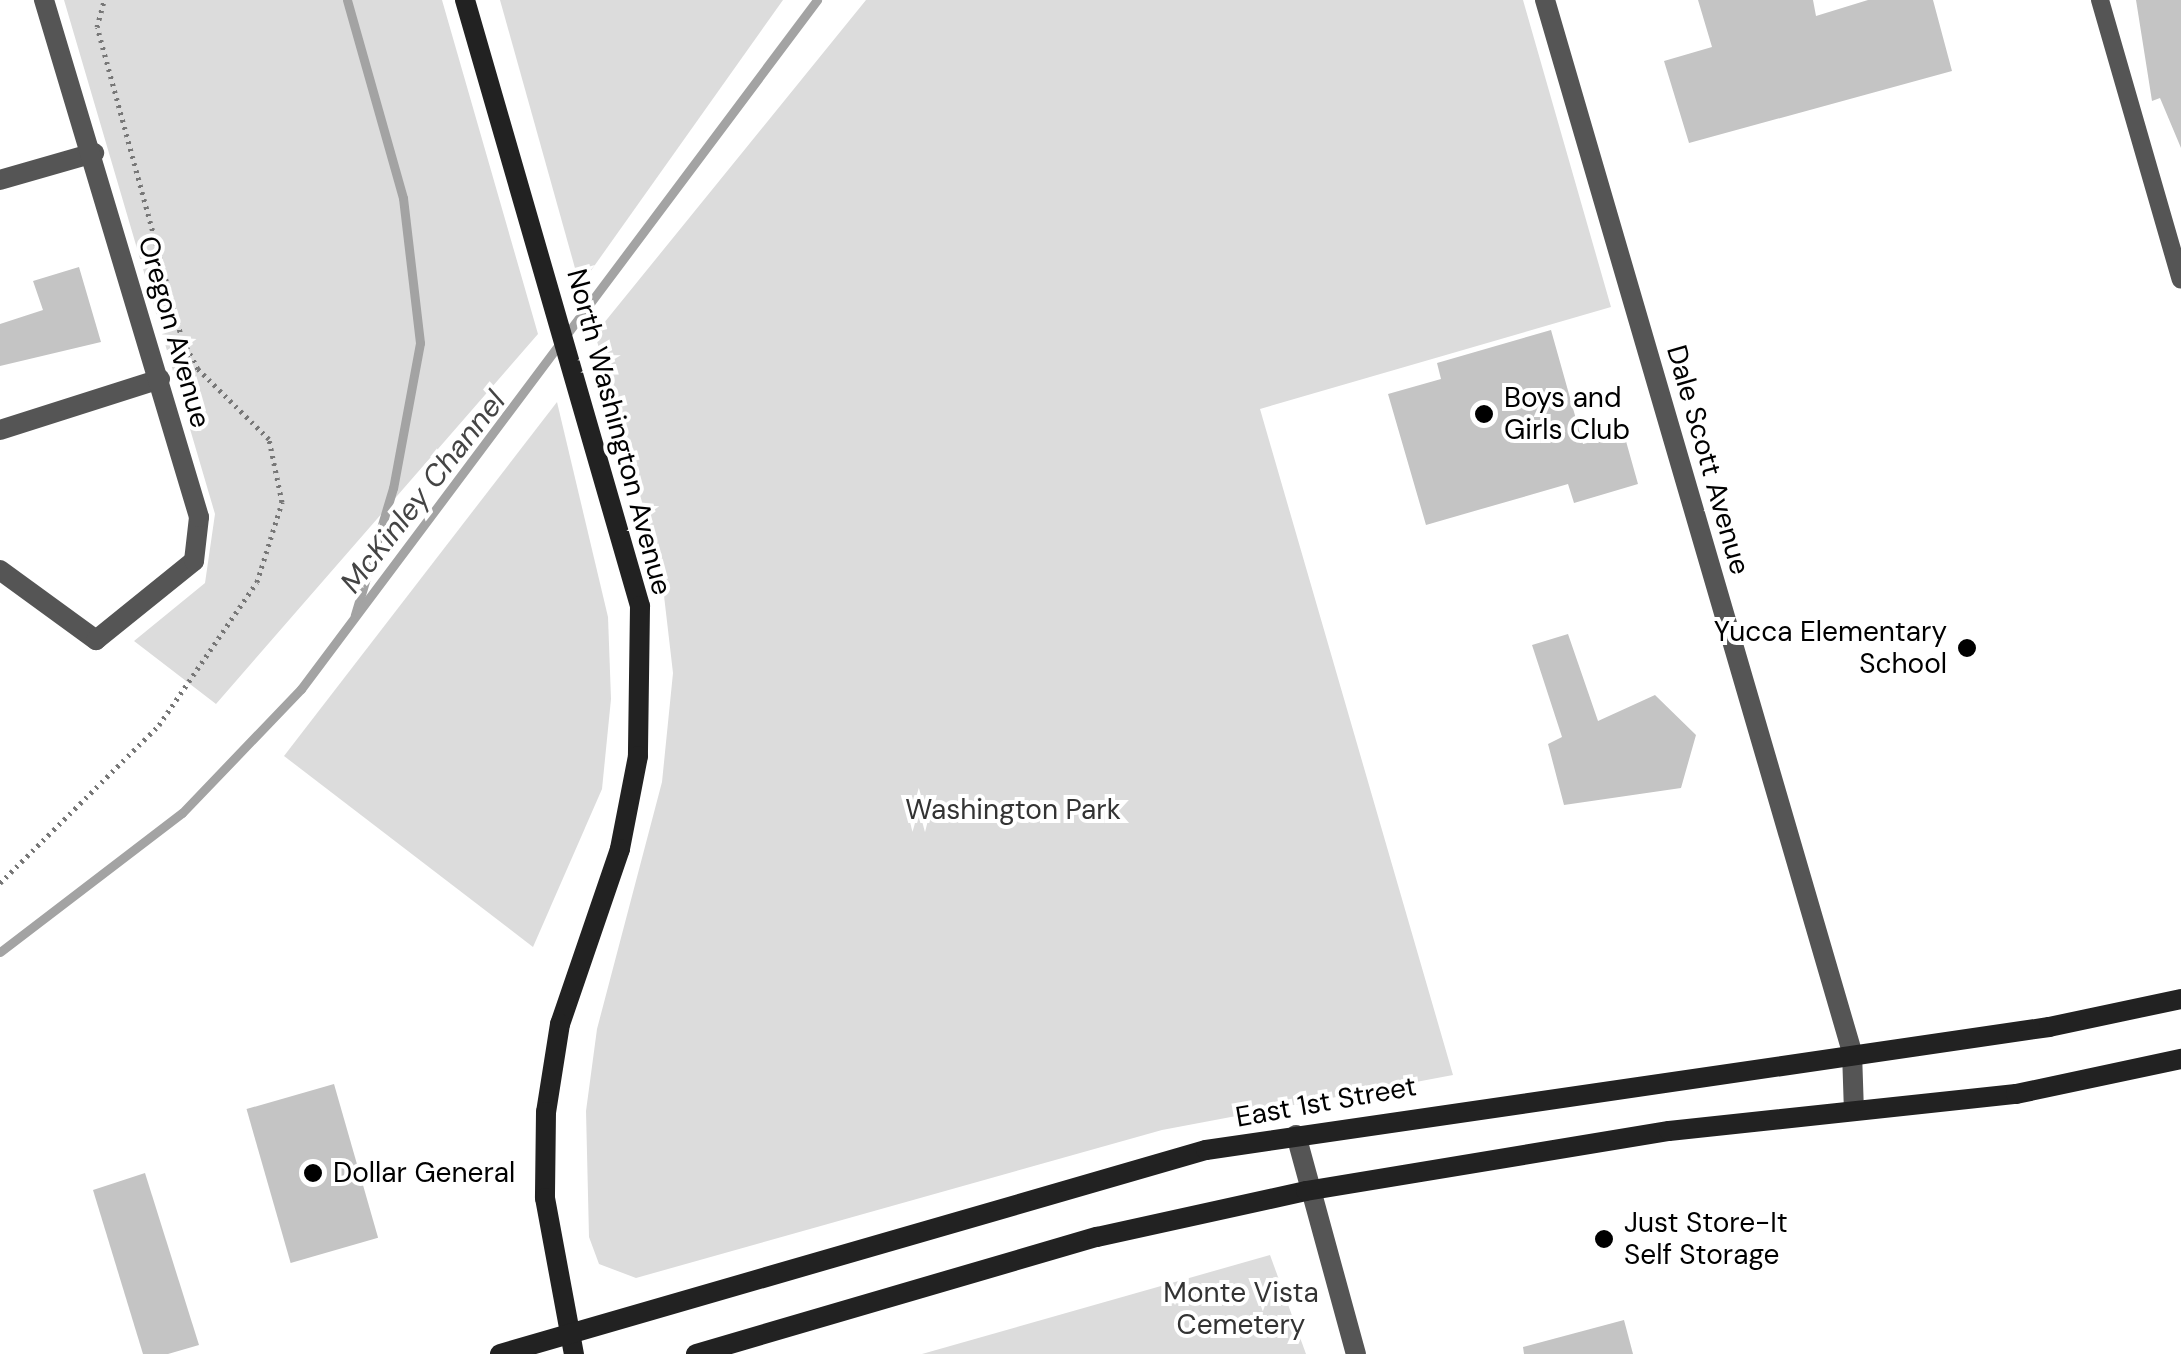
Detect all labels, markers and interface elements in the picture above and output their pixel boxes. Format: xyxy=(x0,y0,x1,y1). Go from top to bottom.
street label: Oregon Avenue xyxy=(131,232,217,432)
street label: North Washington Avenue xyxy=(559,265,679,599)
street label: Dale Scott Avenue xyxy=(1659,341,1757,579)
place label: Boys and Girls Club xyxy=(1504,381,1630,447)
water label: McKinley Channel xyxy=(333,384,513,600)
marker: Boys and Girls Club xyxy=(1473,403,1495,425)
place label: Yucca Elementary School xyxy=(1714,615,1947,681)
marker: Yucca Elementary School xyxy=(1956,637,1978,659)
park label: Washington Park xyxy=(905,793,1121,827)
street label: East 1st Street xyxy=(1233,1070,1419,1134)
place label: Dollar General xyxy=(333,1156,515,1190)
marker: Dollar General xyxy=(302,1162,324,1184)
place label: Just Store-It Self Storage xyxy=(1624,1206,1788,1272)
marker: Just Store-It Self Storage xyxy=(1593,1228,1615,1250)
park label: Monte Vista Cemetery xyxy=(1163,1276,1319,1342)

